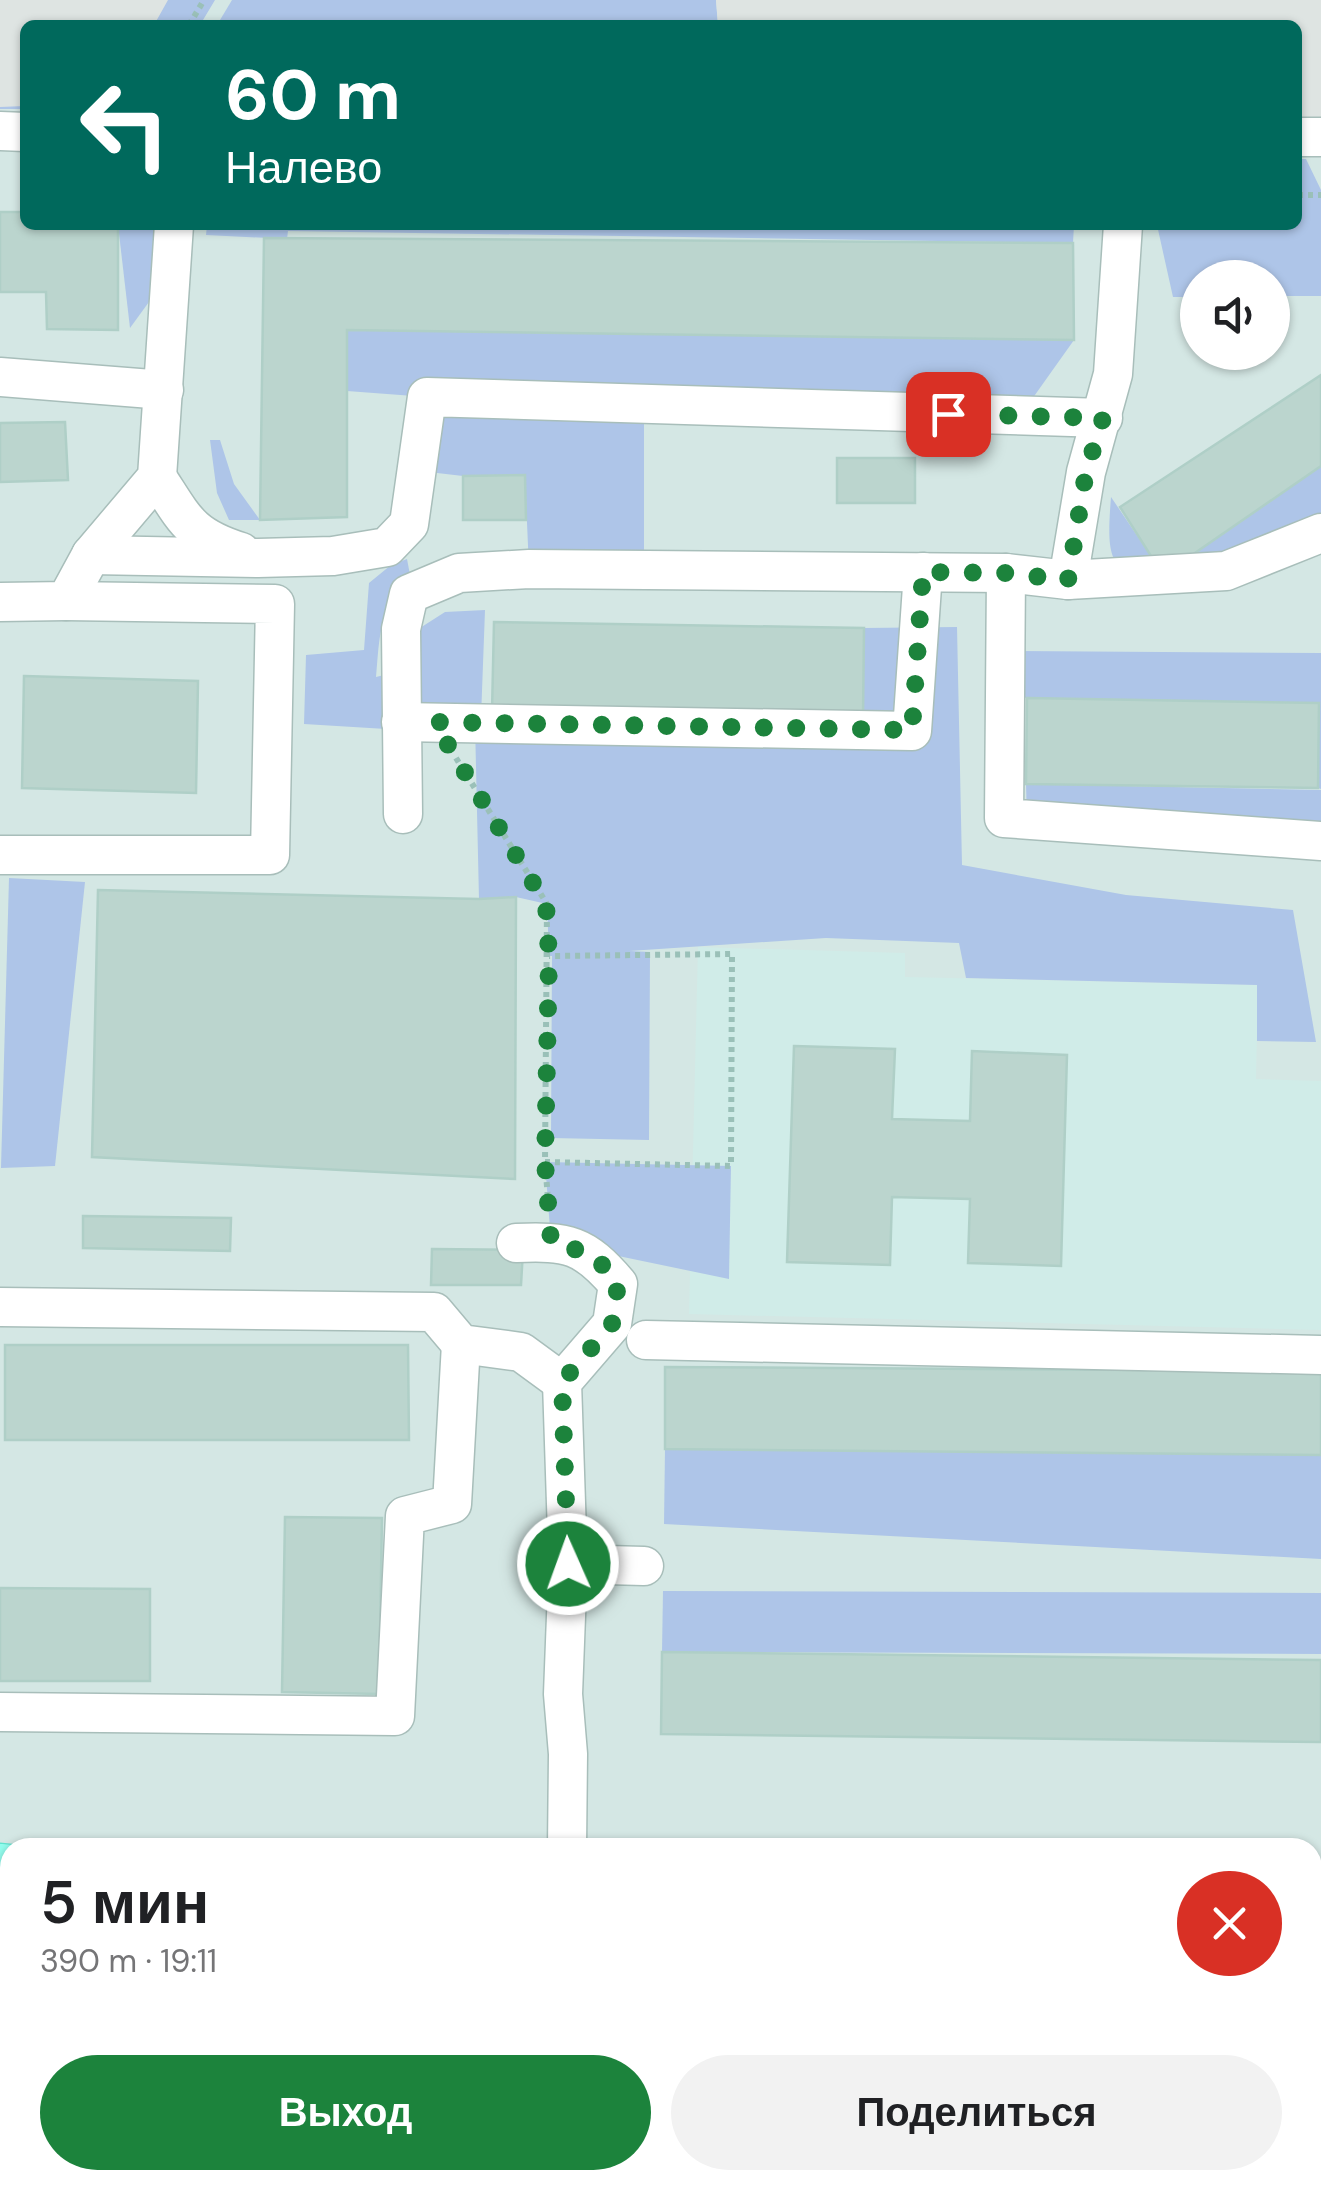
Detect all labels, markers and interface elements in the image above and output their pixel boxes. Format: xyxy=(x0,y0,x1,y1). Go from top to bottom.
text: 60 m xyxy=(225,50,401,141)
icon: left xyxy=(60,60,190,190)
text: Налево xyxy=(225,138,382,197)
map controls xyxy=(1180,260,1290,370)
button: sound xyxy=(1180,260,1290,370)
pin xyxy=(906,372,991,457)
icon: arrive xyxy=(921,387,976,442)
position arrow xyxy=(516,1512,620,1616)
text: 5 мин xyxy=(40,1863,209,1942)
button: close xyxy=(1177,1871,1282,1976)
text: 390 m · 19:11 xyxy=(40,1940,217,1982)
button: Выход xyxy=(40,2055,651,2170)
button: Поделиться xyxy=(671,2055,1282,2170)

